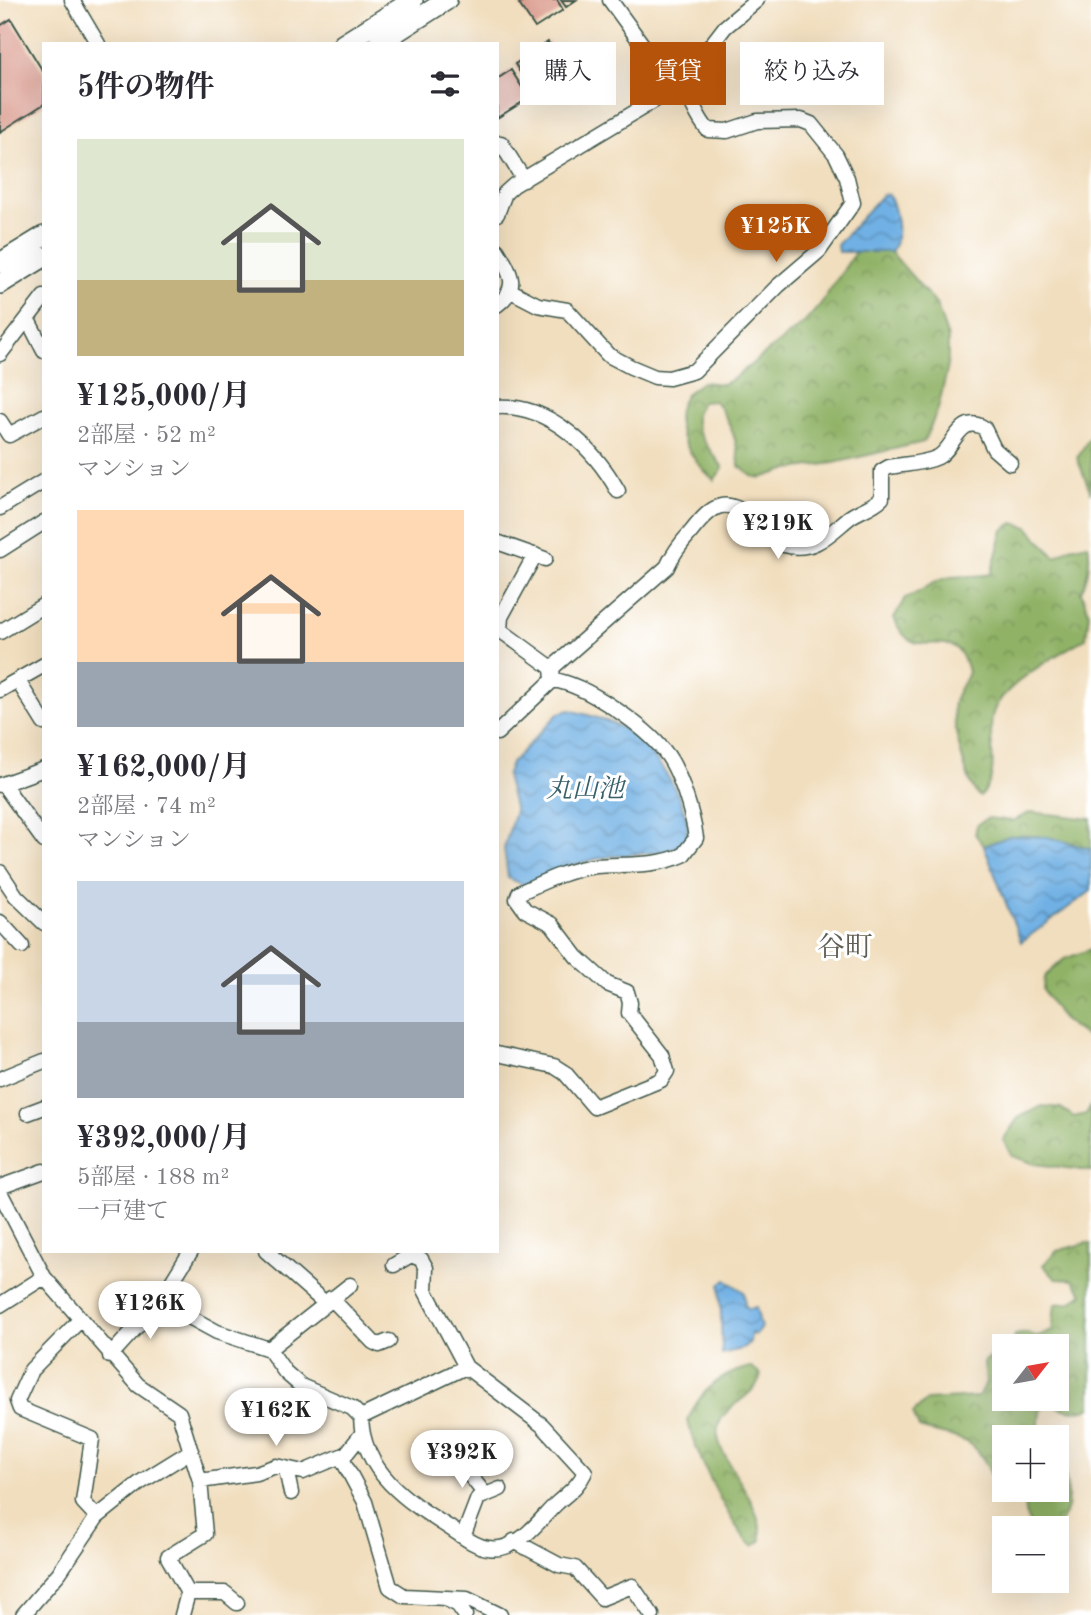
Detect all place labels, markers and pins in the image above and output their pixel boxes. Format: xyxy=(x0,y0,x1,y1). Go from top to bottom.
pin: ¥125K xyxy=(727,204,825,264)
pin: ¥219K xyxy=(729,502,827,561)
pin: ¥126K xyxy=(101,1282,199,1341)
pin: ¥162K xyxy=(227,1388,325,1448)
pin: ¥392K xyxy=(413,1430,511,1490)

